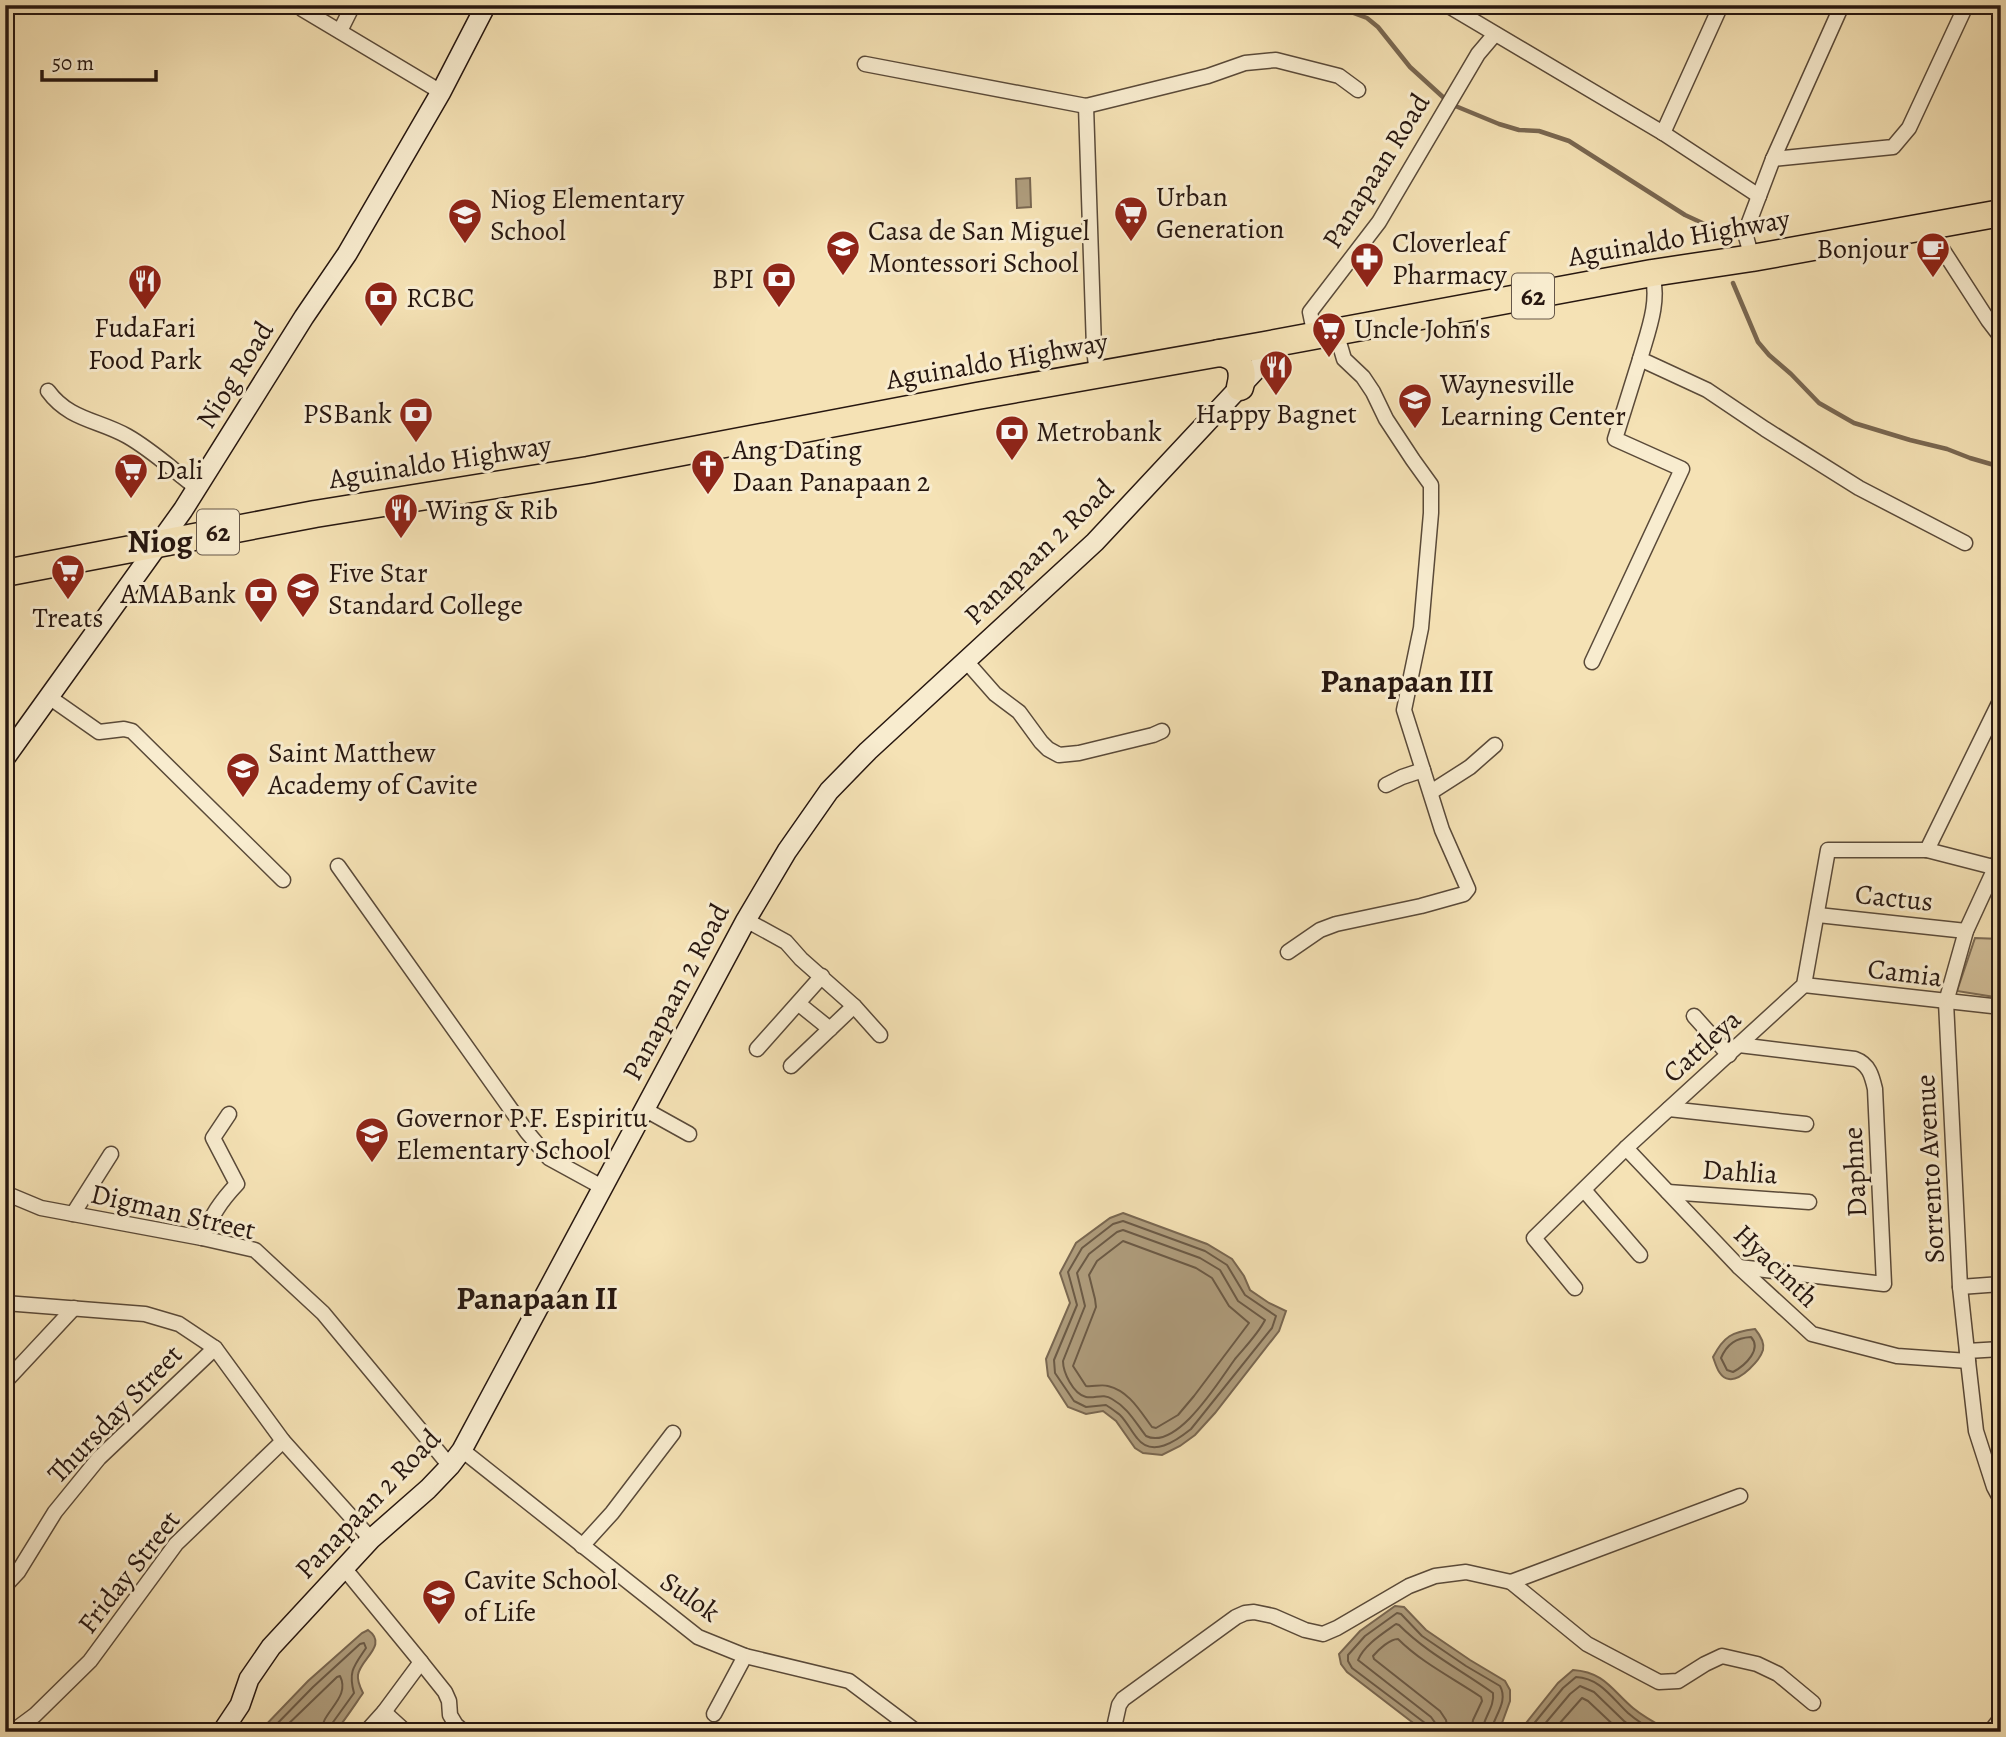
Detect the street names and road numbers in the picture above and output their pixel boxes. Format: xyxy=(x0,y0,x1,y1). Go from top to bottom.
street label: Panapaan Road xyxy=(1313,85,1439,256)
street label: Aguinaldo Highway xyxy=(1564,200,1793,276)
road number: 62 xyxy=(1512,274,1554,318)
street label: Niog Road xyxy=(187,313,283,436)
street label: Aguinaldo Highway xyxy=(882,323,1111,399)
street label: Aguinaldo Highway xyxy=(325,426,554,498)
street label: Panapaan 2 Road xyxy=(956,470,1123,633)
road number: 62 xyxy=(197,510,239,554)
street label: Cactus xyxy=(1853,875,1935,921)
street label: Panapaan 2 Road xyxy=(613,896,739,1087)
street label: Camia xyxy=(1866,950,1944,996)
street label: Cattleya xyxy=(1655,1001,1749,1091)
street label: Sorrento Avenue xyxy=(1906,1073,1954,1265)
street label: Daphne xyxy=(1834,1126,1876,1218)
street label: Dahlia xyxy=(1701,1150,1779,1194)
street label: Digman Street xyxy=(87,1175,259,1249)
street label: Hyacinth xyxy=(1725,1216,1827,1316)
street label: Thursday Street xyxy=(39,1336,191,1492)
street label: Panapaan 2 Road xyxy=(287,1420,450,1587)
street label: Friday Street xyxy=(69,1502,189,1642)
street label: Sulok xyxy=(653,1563,727,1631)

